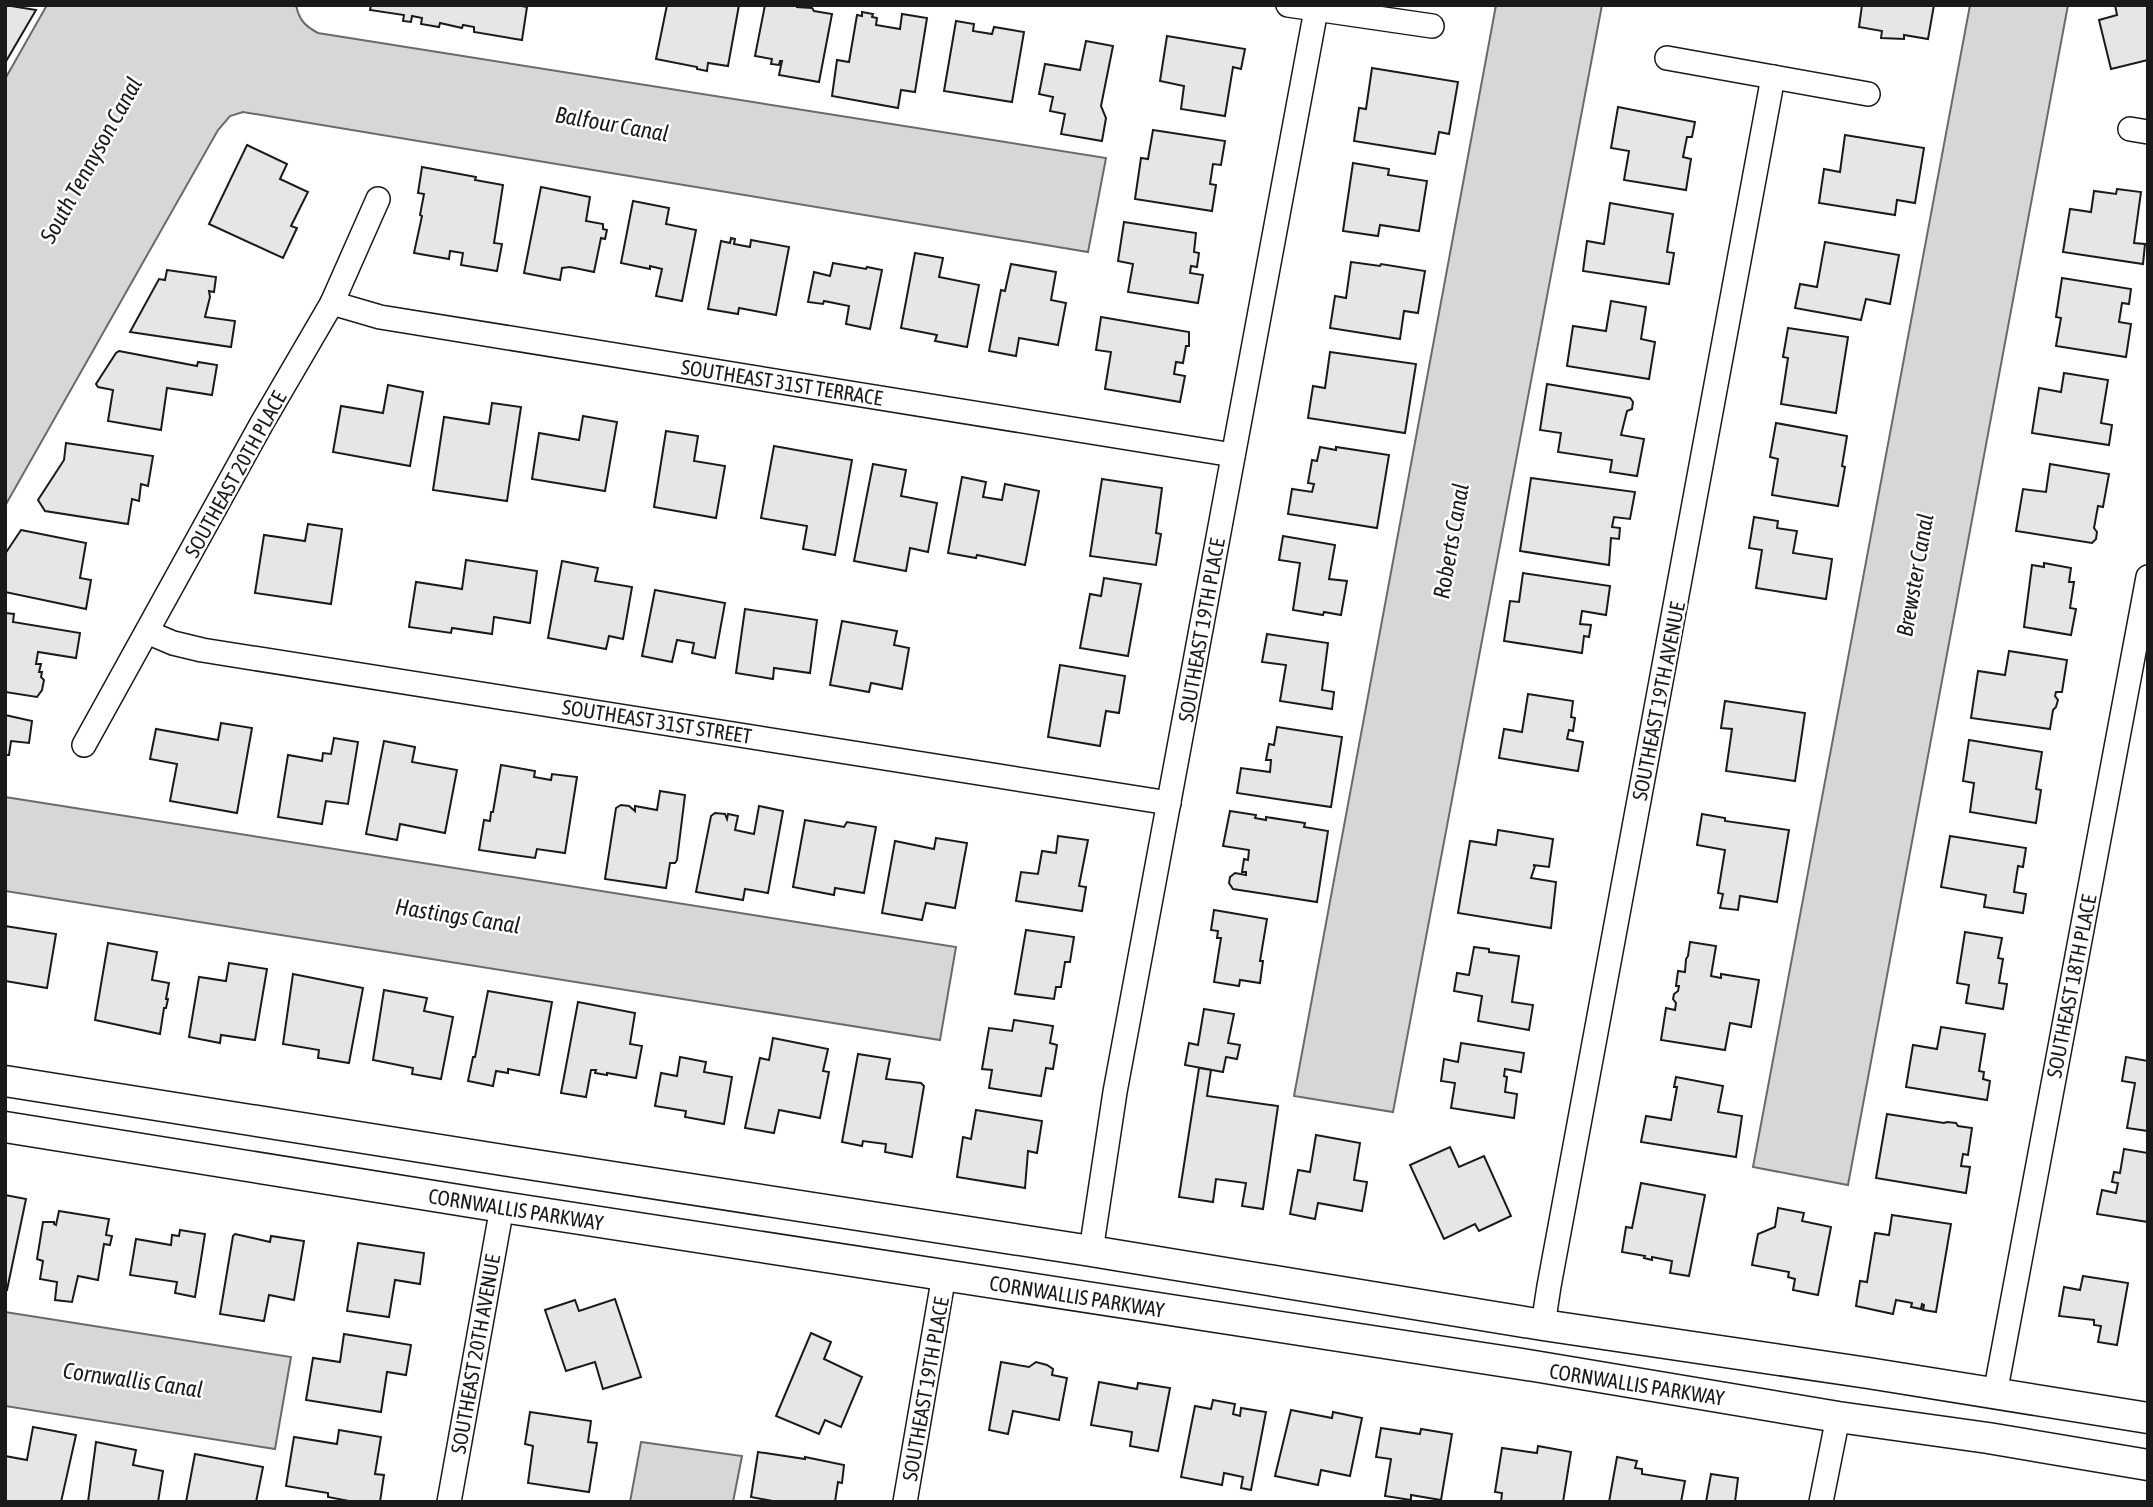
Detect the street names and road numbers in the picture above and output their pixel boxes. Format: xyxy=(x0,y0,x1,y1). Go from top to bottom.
street label: SOUTHEAST 31ST TERRACE xyxy=(680,354,884,410)
street label: SOUTHEAST 20TH PLACE xyxy=(179,387,291,561)
street label: SOUTHEAST 19TH PLACE xyxy=(1173,536,1229,724)
street label: SOUTHEAST 19TH AVENUE xyxy=(1627,600,1689,802)
street label: SOUTHEAST 31ST STREET xyxy=(561,694,753,748)
street label: SOUTHEAST 18TH PLACE xyxy=(2041,892,2101,1080)
street label: CORNWALLIS PARKWAY xyxy=(427,1183,606,1235)
street label: SOUTHEAST 20TH AVENUE xyxy=(446,1252,504,1456)
street label: CORNWALLIS PARKWAY xyxy=(988,1270,1167,1322)
street label: SOUTHEAST 19TH PLACE xyxy=(897,1295,953,1483)
street label: CORNWALLIS PARKWAY xyxy=(1548,1358,1727,1410)

